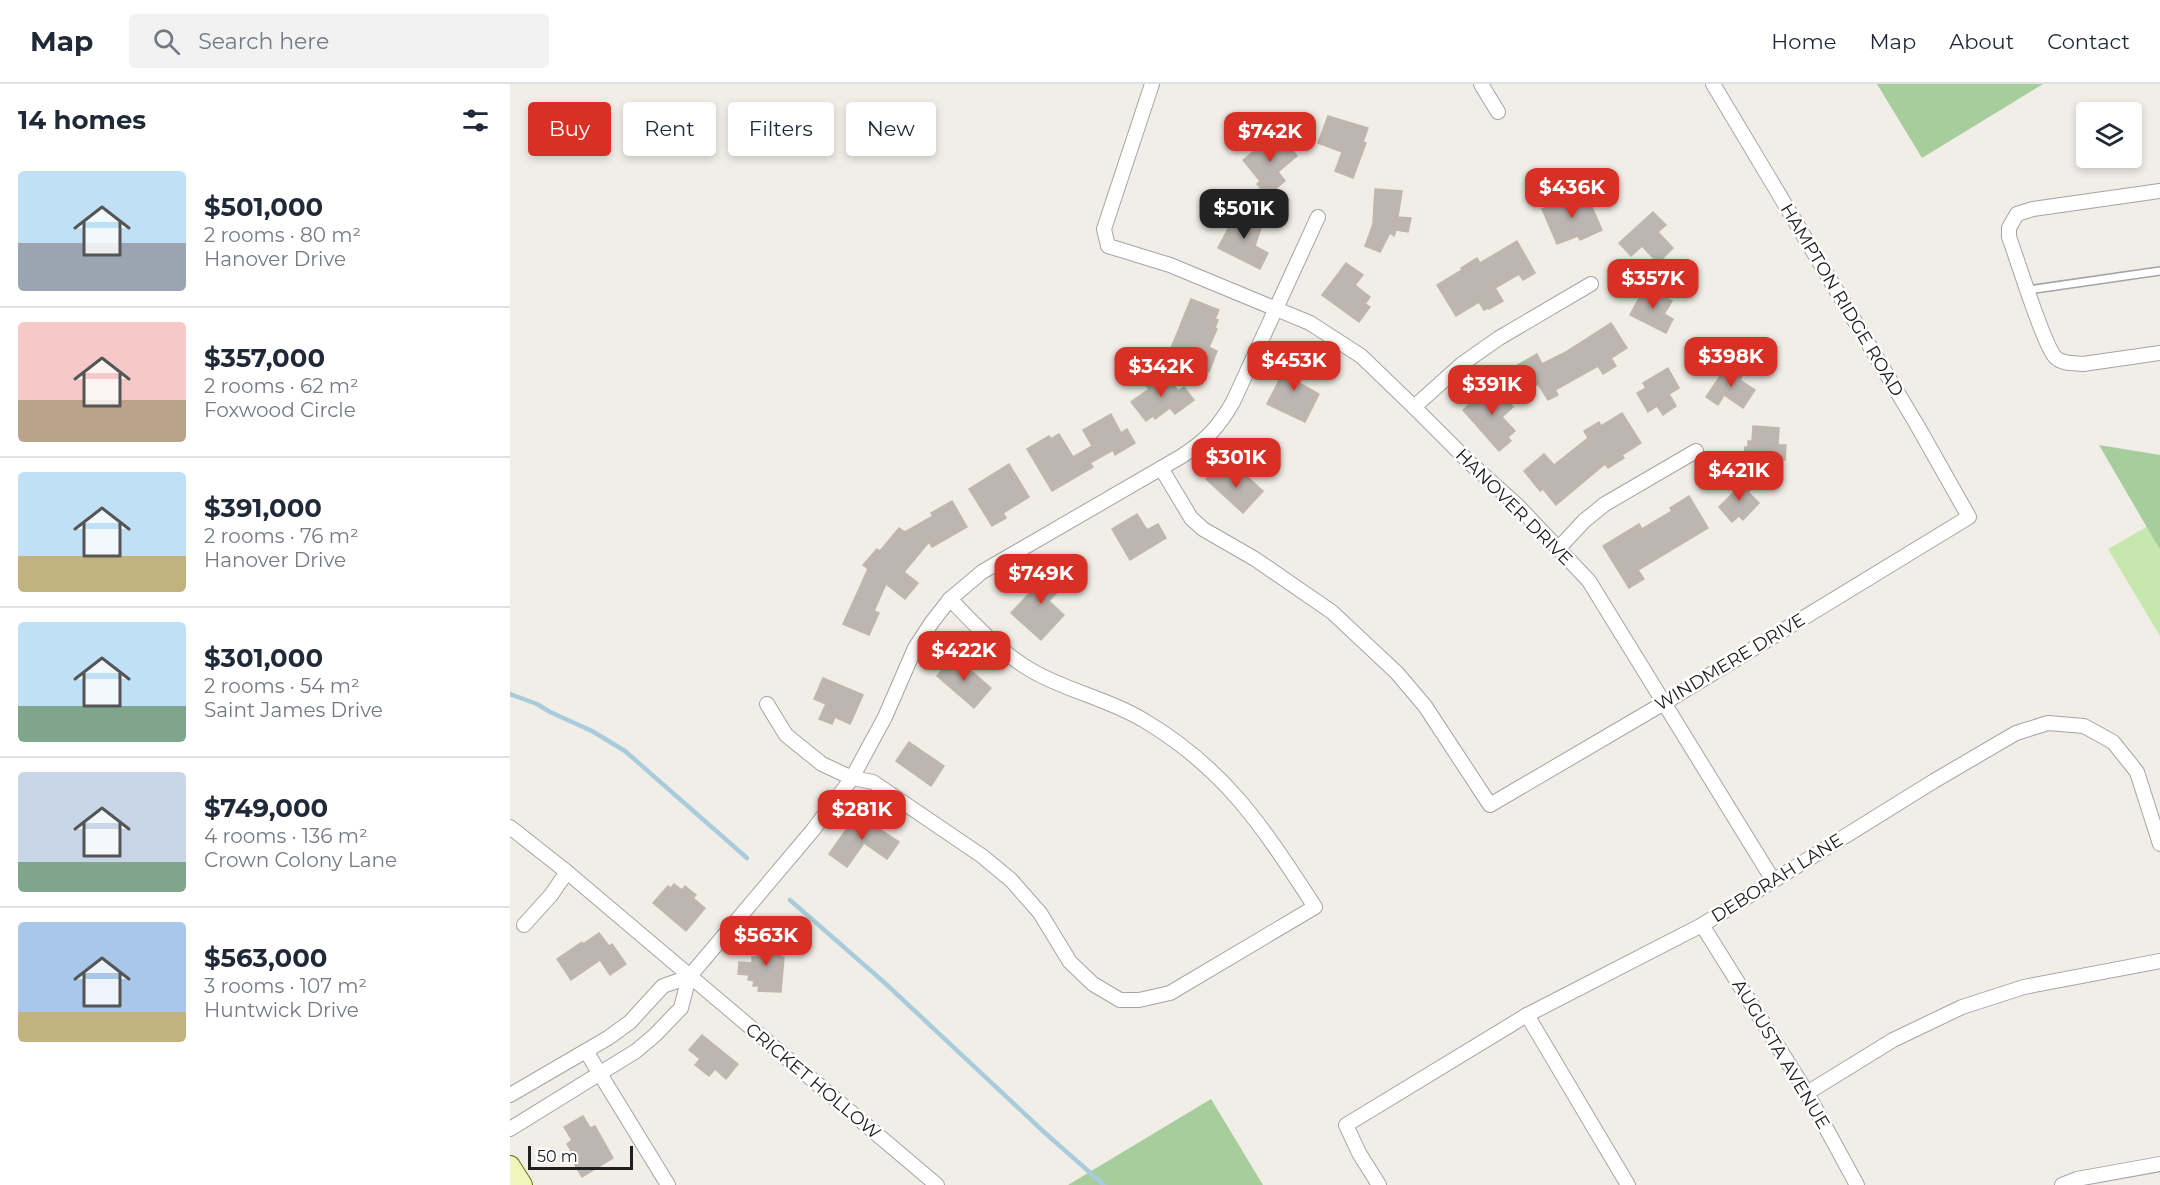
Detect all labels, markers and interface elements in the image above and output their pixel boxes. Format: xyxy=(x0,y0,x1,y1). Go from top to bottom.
search box xyxy=(129,14,549,68)
text: Map xyxy=(30,24,93,58)
icon: search xyxy=(150,25,183,58)
text: Search here xyxy=(198,28,329,55)
text: Home xyxy=(1771,29,1836,54)
text: Map xyxy=(1869,29,1916,54)
text: About xyxy=(1949,29,2014,54)
text: Contact xyxy=(2047,29,2130,54)
chip: Buy xyxy=(528,102,611,156)
chip: Rent xyxy=(623,102,716,156)
chip: Filters xyxy=(728,102,834,156)
chip: New xyxy=(846,102,936,156)
map controls xyxy=(2076,102,2142,168)
button: layers xyxy=(2076,102,2142,168)
text: 14 homes xyxy=(18,104,146,136)
icon: filters xyxy=(459,104,492,137)
pin: $742K xyxy=(1228,112,1312,163)
text: $742K xyxy=(1238,119,1302,143)
pin: $436K xyxy=(1530,168,1614,219)
text: $436K xyxy=(1539,175,1605,199)
pin: $501K xyxy=(1202,189,1286,240)
text: $501,000 xyxy=(204,191,323,223)
icon: home xyxy=(66,195,138,267)
text: $501K xyxy=(1214,196,1274,220)
street label: HAMPTON RIDGE ROAD xyxy=(1776,200,1908,400)
text: 2 rooms · 80 m² xyxy=(204,223,361,247)
text: Hanover Drive xyxy=(204,247,346,271)
pin: $357K xyxy=(1611,259,1695,310)
text: $357K xyxy=(1621,266,1685,290)
pin: $398K xyxy=(1689,337,1773,388)
pin: $453K xyxy=(1252,341,1336,392)
text: $357,000 xyxy=(204,342,325,374)
text: $398K xyxy=(1698,344,1764,368)
icon: home xyxy=(66,346,138,418)
pin: $342K xyxy=(1119,347,1203,398)
text: $453K xyxy=(1261,348,1327,372)
text: $342K xyxy=(1129,354,1193,378)
pin: $391K xyxy=(1450,365,1534,416)
text: $391K xyxy=(1462,372,1522,396)
text: 2 rooms · 62 m² xyxy=(204,374,359,398)
text: Foxwood Circle xyxy=(204,398,356,422)
pin: $301K xyxy=(1194,438,1278,489)
street label: HANOVER DRIVE xyxy=(1451,444,1577,570)
text: $301K xyxy=(1206,445,1266,469)
pin: $421K xyxy=(1697,451,1781,502)
text: $421K xyxy=(1708,458,1770,482)
text: $391,000 xyxy=(204,492,322,524)
icon: home xyxy=(66,496,138,568)
text: 2 rooms · 76 m² xyxy=(204,524,359,548)
text: Hanover Drive xyxy=(204,548,346,572)
pin: $749K xyxy=(999,554,1083,605)
text: $749K xyxy=(1009,561,1073,585)
street label: WINDMERE DRIVE xyxy=(1651,609,1809,715)
pin: $422K xyxy=(922,631,1006,682)
text: $422K xyxy=(931,638,997,662)
text: $301,000 xyxy=(204,642,323,674)
icon: home xyxy=(66,646,138,718)
text: 2 rooms · 54 m² xyxy=(204,674,360,698)
text: Saint James Drive xyxy=(204,698,383,722)
pin: $281K xyxy=(820,790,904,841)
text: $749,000 xyxy=(204,792,328,824)
icon: home xyxy=(66,796,138,868)
text: $281K xyxy=(832,797,892,821)
text: 4 rooms · 136 m² xyxy=(204,824,368,848)
street label: DEBORAH LANE xyxy=(1707,829,1847,927)
text: Crown Colony Lane xyxy=(204,848,397,872)
pin: $563K xyxy=(724,916,808,967)
text: $563K xyxy=(734,923,798,947)
text: $563,000 xyxy=(204,942,327,974)
icon: home xyxy=(66,946,138,1018)
text: 3 rooms · 107 m² xyxy=(204,974,367,998)
street label: AUGUSTA AVENUE xyxy=(1728,975,1834,1133)
text: Huntwick Drive xyxy=(204,998,359,1022)
street label: CRICKET HOLLOW xyxy=(741,1018,885,1144)
scale bar xyxy=(528,1143,633,1170)
text: 50 m xyxy=(537,1147,578,1166)

